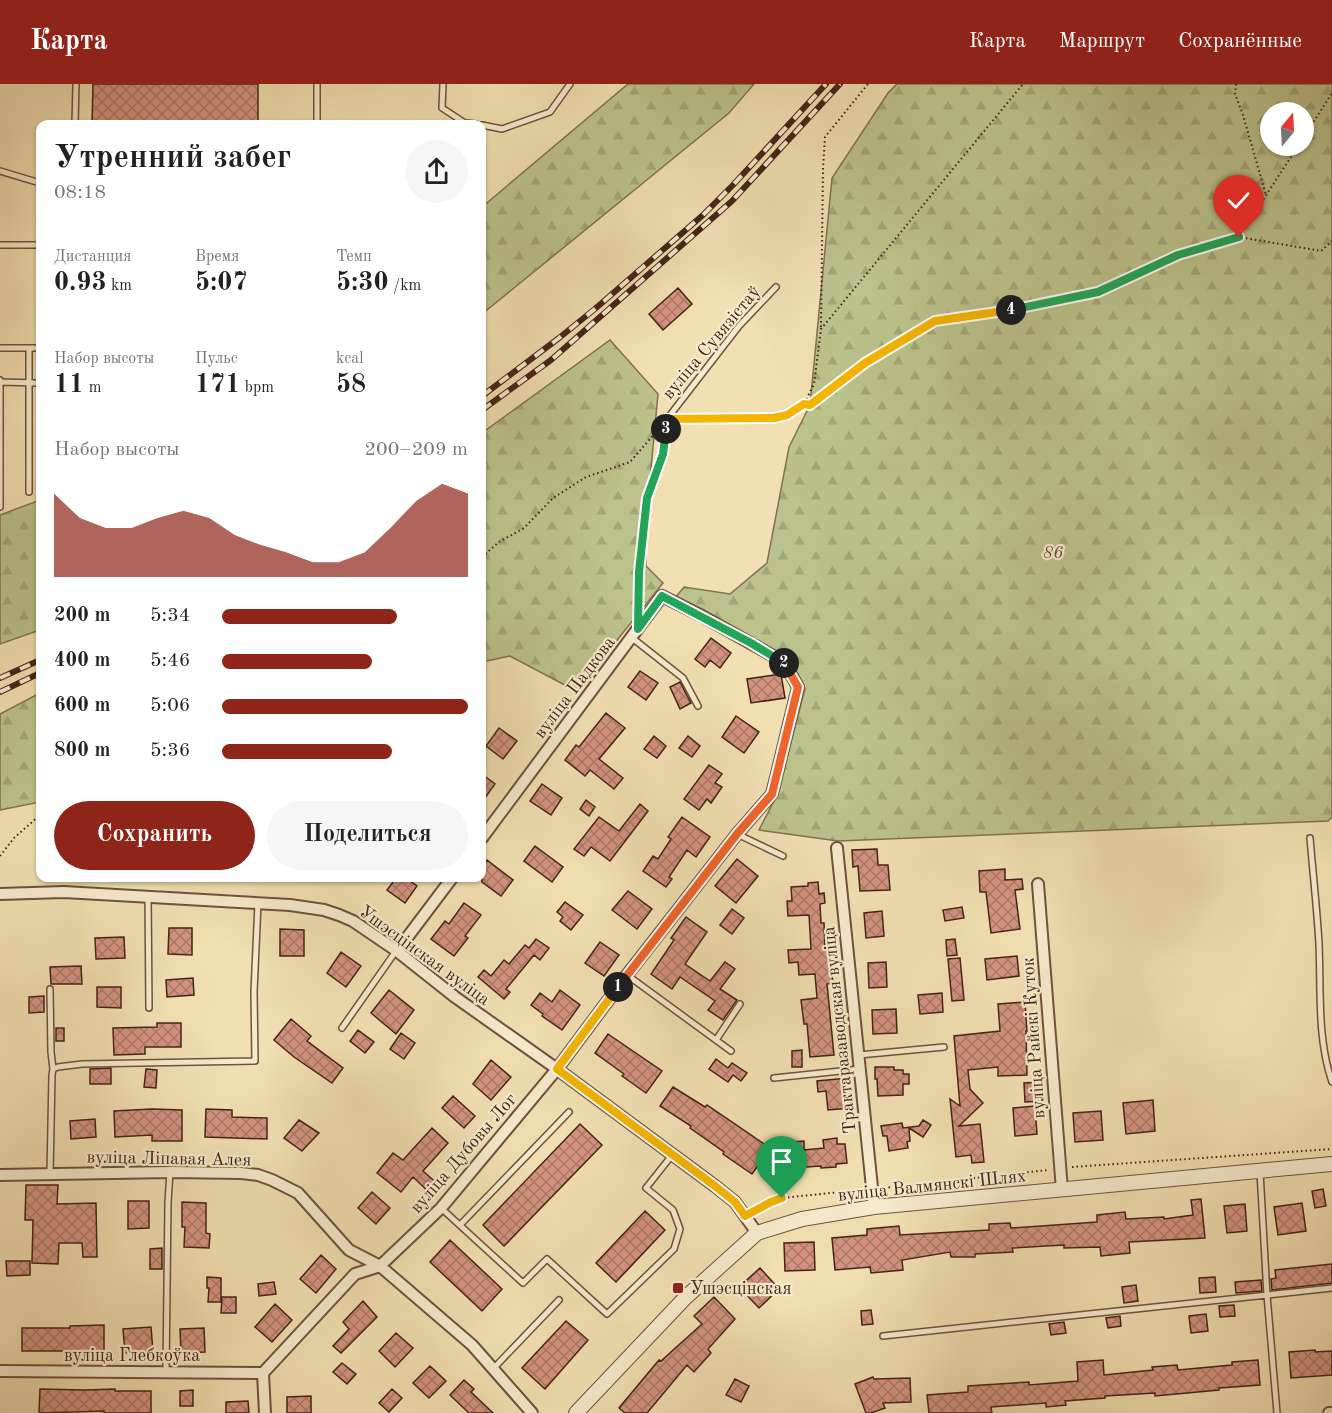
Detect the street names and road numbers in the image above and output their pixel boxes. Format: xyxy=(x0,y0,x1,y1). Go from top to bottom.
street label: вуліца Сувязістаў xyxy=(659,282,765,403)
street label: вуліца Падкова xyxy=(531,633,619,742)
street label: Ушэсцінская вуліца xyxy=(356,903,493,1009)
street label: Трактаразаводская вуліца xyxy=(820,925,860,1134)
street label: вуліца Райскі Куток xyxy=(1019,957,1049,1119)
street label: вуліца Дубовы Лог xyxy=(407,1090,520,1217)
street label: вуліца Ліпавая Алея xyxy=(86,1149,252,1169)
street label: вуліца Валмянскі Шлях xyxy=(837,1167,1027,1205)
street label: вуліца Глебкоўка xyxy=(64,1347,200,1365)

